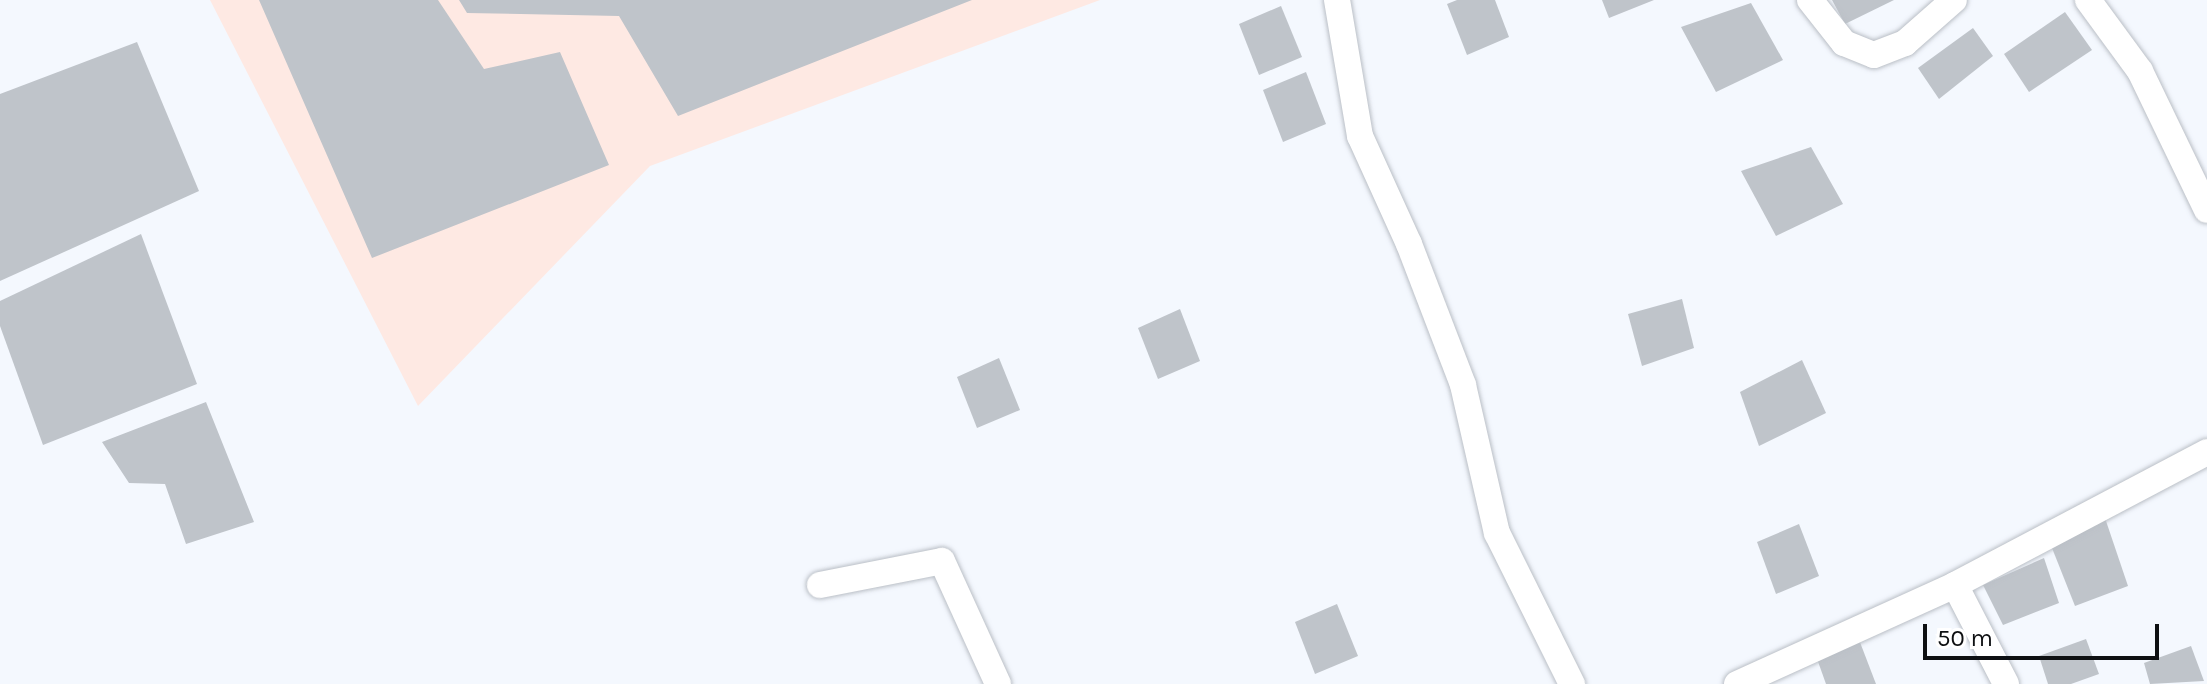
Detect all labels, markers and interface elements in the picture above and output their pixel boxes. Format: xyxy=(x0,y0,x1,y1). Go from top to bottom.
scale bar xyxy=(1927,608,2163,658)
text: 50 m xyxy=(1937,624,1993,652)

